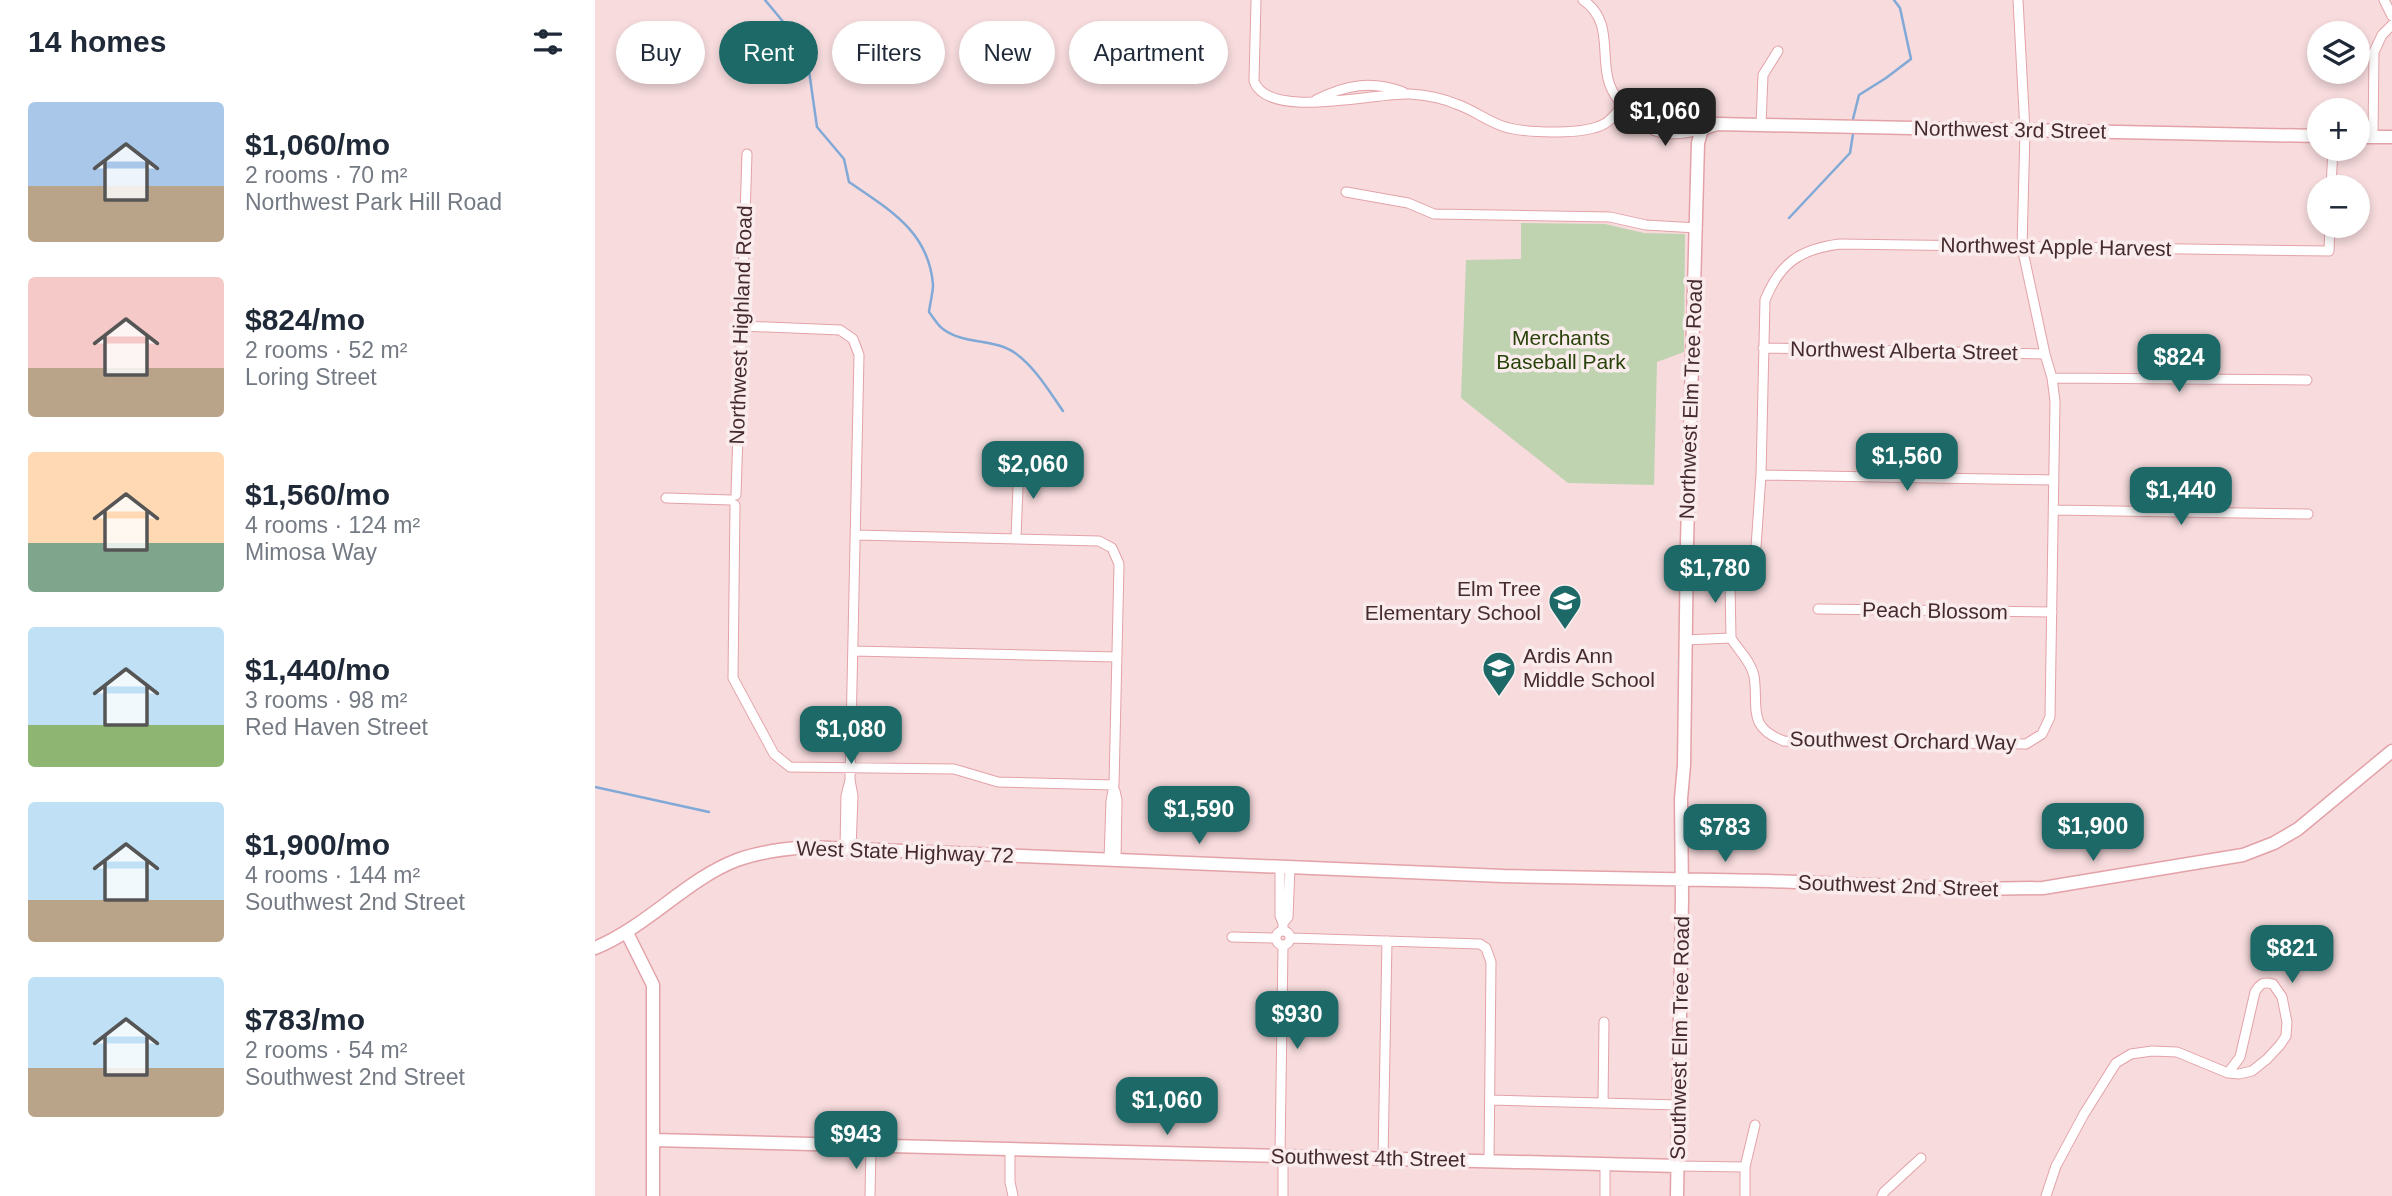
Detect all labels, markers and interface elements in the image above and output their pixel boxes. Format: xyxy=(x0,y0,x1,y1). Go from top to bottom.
chip: Buy xyxy=(616,21,705,84)
chip: Rent xyxy=(719,21,818,84)
chip: Filters xyxy=(832,21,945,84)
chip: New xyxy=(959,21,1055,84)
chip: Apartment xyxy=(1069,21,1228,84)
map controls xyxy=(2307,21,2370,238)
button: layers xyxy=(2307,21,2370,84)
icon: filters xyxy=(529,23,567,61)
text: 14 homes xyxy=(28,25,166,58)
pin: $1,060 xyxy=(1608,88,1722,148)
text: $1,060 xyxy=(1630,98,1700,124)
button: + xyxy=(2307,98,2370,161)
street label: Northwest 3rd Street xyxy=(1914,116,2107,143)
text: $1,060/mo xyxy=(245,128,390,161)
icon: home xyxy=(84,130,168,214)
text: 2 rooms · 70 m² xyxy=(245,162,407,188)
button: − xyxy=(2307,175,2370,238)
text: Northwest Park Hill Road xyxy=(245,189,502,215)
street label: Northwest Highland Road xyxy=(725,205,756,445)
street label: Northwest Apple Harvest xyxy=(1940,233,2172,260)
street label: Northwest Elm Tree Road xyxy=(1675,278,1706,520)
text: $824/mo xyxy=(245,303,365,336)
icon: home xyxy=(84,305,168,389)
park label: Merchants Baseball Park xyxy=(1496,326,1626,373)
pin: $824 xyxy=(2138,334,2220,394)
text: 2 rooms · 52 m² xyxy=(245,337,407,363)
street label: Northwest Alberta Street xyxy=(1790,337,2018,364)
text: $824 xyxy=(2153,344,2205,370)
text: Loring Street xyxy=(245,364,377,390)
pin: $1,560 xyxy=(1850,434,1964,493)
pin: $2,060 xyxy=(976,442,1090,501)
text: $1,560 xyxy=(1872,443,1942,469)
text: $2,060 xyxy=(998,451,1068,477)
pin: $1,440 xyxy=(2124,468,2238,527)
text: $1,440 xyxy=(2146,477,2216,503)
text: $1,560/mo xyxy=(245,478,390,511)
icon: home xyxy=(84,480,168,564)
text: 4 rooms · 124 m² xyxy=(245,512,420,538)
text: Mimosa Way xyxy=(245,539,377,565)
pin: $1,780 xyxy=(1658,546,1772,605)
text: $1,780 xyxy=(1680,555,1750,581)
place label: Elm Tree Elementary School xyxy=(1365,577,1541,624)
school or university icon: Elm Tree Elementary School xyxy=(1546,582,1584,631)
street label: Peach Blossom xyxy=(1862,598,2008,623)
place label: Ardis Ann Middle School xyxy=(1523,644,1655,691)
school or university icon: Ardis Ann Middle School xyxy=(1480,649,1518,698)
text: $1,440/mo xyxy=(245,653,390,686)
icon: home xyxy=(84,655,168,739)
text: 3 rooms · 98 m² xyxy=(245,687,407,713)
pin: $1,080 xyxy=(794,706,908,766)
text: Red Haven Street xyxy=(245,714,428,740)
text: $1,080 xyxy=(816,716,886,742)
street label: Southwest Orchard Way xyxy=(1789,727,2017,754)
pin: $1,590 xyxy=(1142,786,1256,846)
text: $1,590 xyxy=(1164,796,1234,822)
pin: $783 xyxy=(1684,804,1766,864)
pin: $1,900 xyxy=(2036,804,2150,863)
text: $1,900 xyxy=(2058,813,2128,839)
text: $783 xyxy=(1699,814,1751,840)
text: $1,900/mo xyxy=(245,828,390,861)
icon: home xyxy=(84,830,168,914)
street label: West State Highway 72 xyxy=(796,836,1014,867)
text: 4 rooms · 144 m² xyxy=(245,862,420,888)
street label: Southwest 2nd Street xyxy=(1797,871,1999,901)
text: Southwest 2nd Street xyxy=(245,889,465,915)
street label: Southwest Elm Tree Road xyxy=(1666,916,1693,1160)
pin: $821 xyxy=(2251,926,2333,985)
text: $821 xyxy=(2266,935,2318,961)
pin: $930 xyxy=(1256,992,1338,1051)
text: $930 xyxy=(1271,1001,1323,1027)
text: $783/mo xyxy=(245,1003,365,1036)
icon: home xyxy=(84,1005,168,1089)
text: 2 rooms · 54 m² xyxy=(245,1037,407,1063)
text: Southwest 2nd Street xyxy=(245,1064,465,1090)
pin: $1,060 xyxy=(1110,1078,1224,1137)
text: $1,060 xyxy=(1132,1087,1202,1113)
pin: $943 xyxy=(815,1112,897,1171)
text: $943 xyxy=(830,1121,882,1147)
street label: Southwest 4th Street xyxy=(1270,1144,1466,1171)

